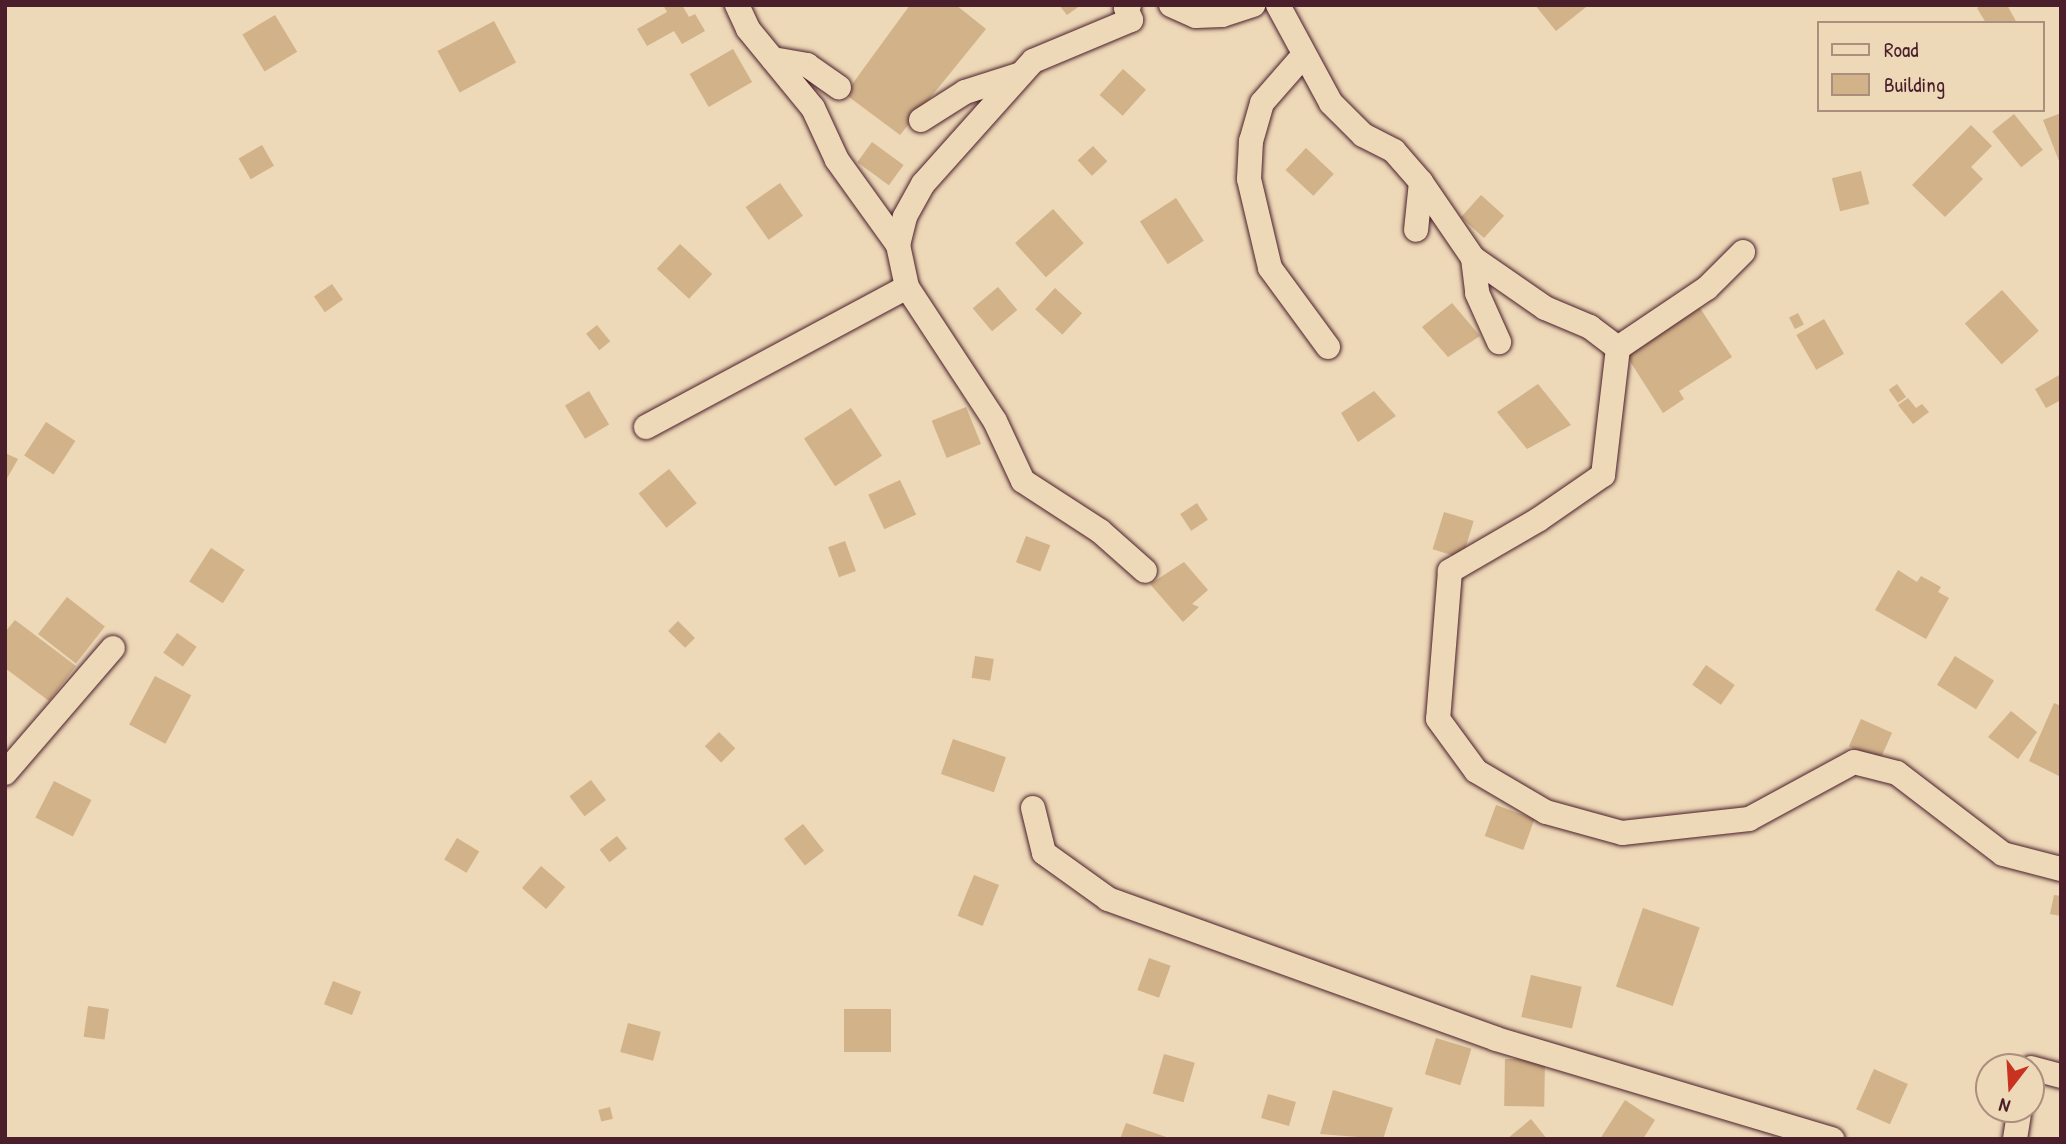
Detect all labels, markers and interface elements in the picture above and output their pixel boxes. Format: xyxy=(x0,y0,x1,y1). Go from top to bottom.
legend xyxy=(1818,21,2045,112)
text: Road xyxy=(1884,35,1918,64)
text: Building xyxy=(1884,70,1945,99)
north arrow xyxy=(1975,1053,2045,1123)
text: N xyxy=(1996,1092,2013,1120)

